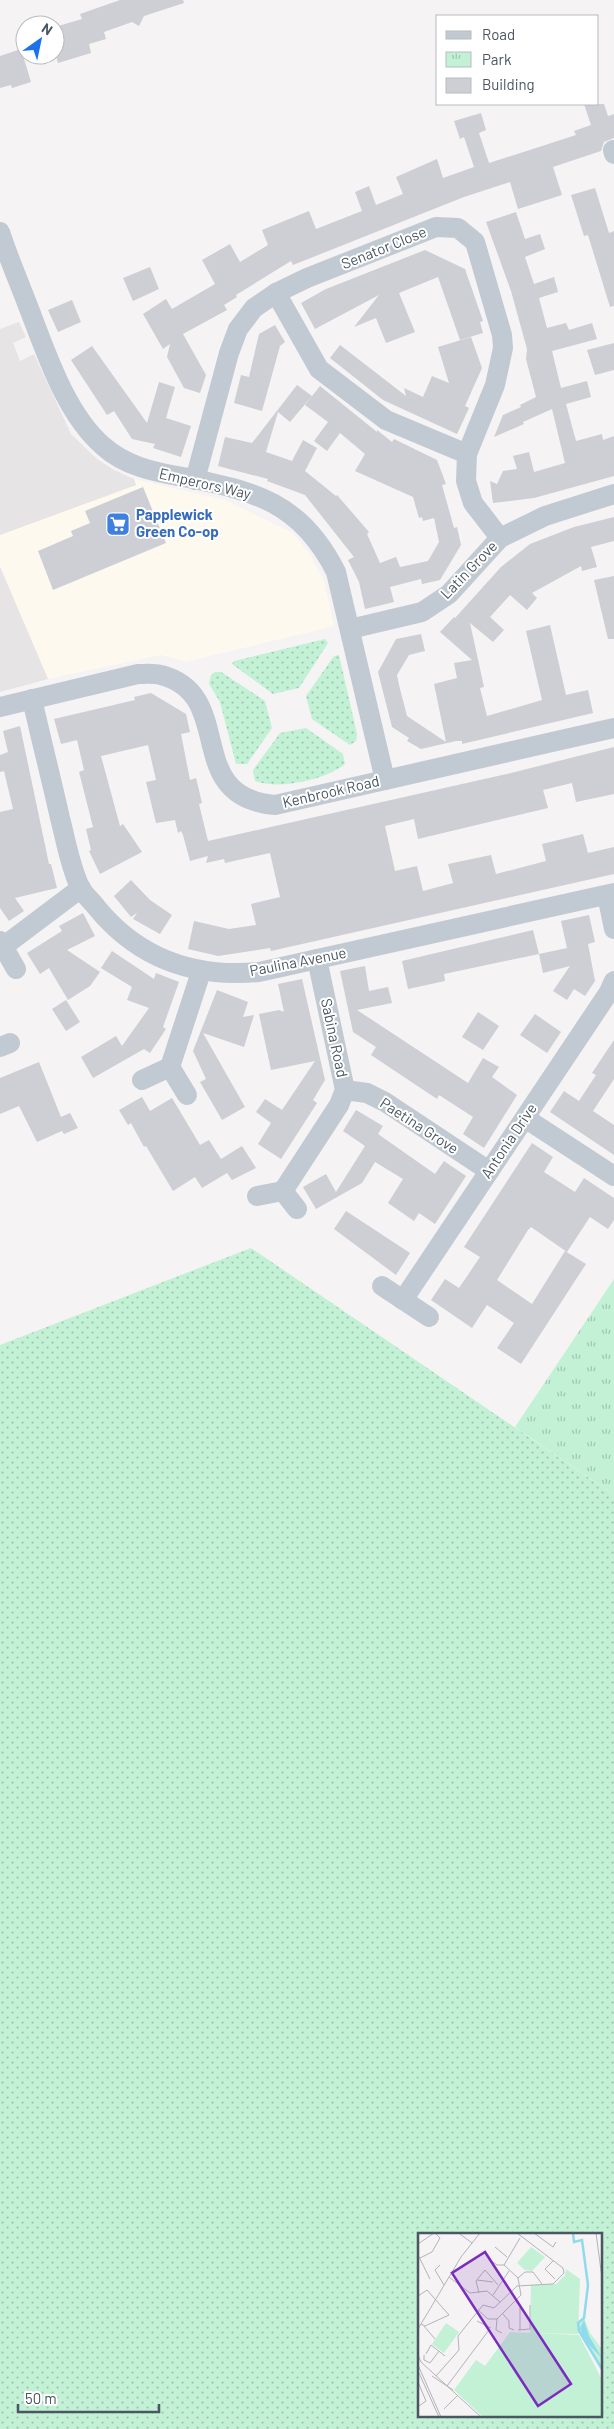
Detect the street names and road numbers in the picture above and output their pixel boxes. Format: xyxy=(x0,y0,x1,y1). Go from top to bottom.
street label: Senator Close xyxy=(338,222,429,272)
street label: Emperors Way xyxy=(158,464,253,502)
street label: Latin Grove xyxy=(436,536,500,602)
street label: Kenbrook Road xyxy=(281,771,381,811)
street label: Paulina Avenue xyxy=(248,943,348,979)
street label: Sabina Road xyxy=(318,997,352,1079)
street label: Paetina Grove xyxy=(377,1093,462,1157)
street label: Antonia Drive xyxy=(476,1100,540,1181)

